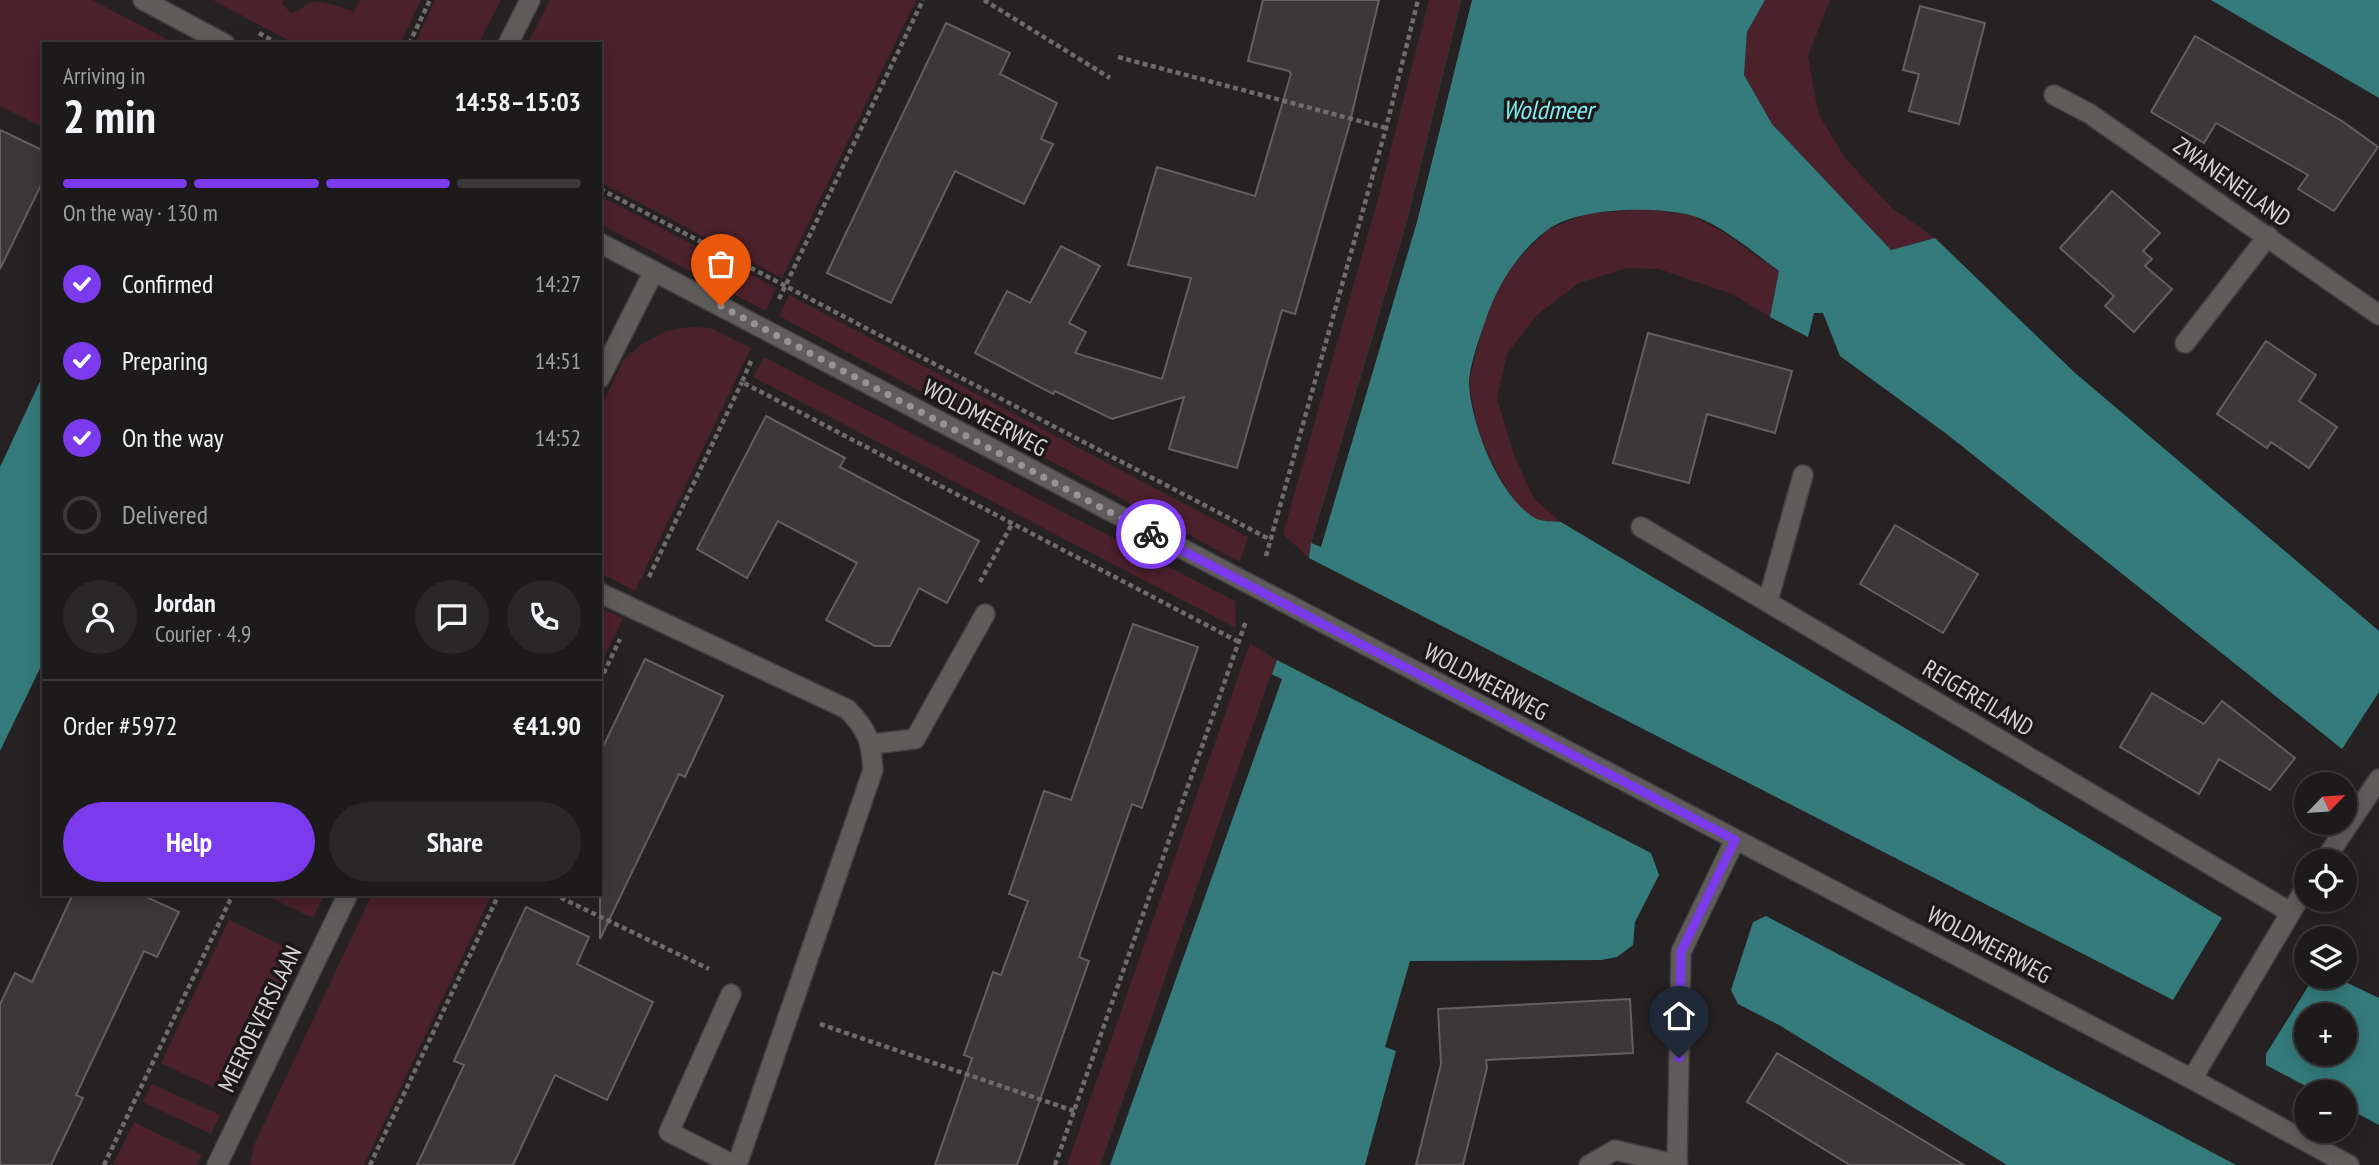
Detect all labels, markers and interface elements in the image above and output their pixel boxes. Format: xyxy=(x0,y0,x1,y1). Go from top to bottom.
text: Arriving in xyxy=(63,61,145,90)
text: 14:58–15:03 xyxy=(454,85,581,118)
text: 2 min xyxy=(63,86,156,146)
water label: Woldmeer xyxy=(1503,93,1597,126)
street label: ZWANENEILAND xyxy=(2168,130,2297,233)
text: On the way · 130 m xyxy=(63,198,218,227)
pin xyxy=(691,234,751,306)
icon: bag xyxy=(702,245,740,283)
icon: check xyxy=(63,265,101,303)
text: Confirmed xyxy=(122,267,213,300)
text: 14:27 xyxy=(535,269,581,298)
icon: check xyxy=(63,342,101,380)
text: Preparing xyxy=(122,344,208,377)
text: 14:51 xyxy=(535,346,581,375)
street label: WOLDMEERWEG xyxy=(918,372,1053,463)
icon: check xyxy=(63,419,101,457)
text: On the way xyxy=(122,421,224,454)
text: 14:52 xyxy=(535,423,581,452)
text: Delivered xyxy=(122,498,208,531)
courier xyxy=(1116,499,1186,569)
icon: bike xyxy=(1132,515,1170,553)
button: person xyxy=(63,580,137,654)
button: chat xyxy=(415,580,489,654)
button: phone xyxy=(507,580,581,654)
text: Jordan xyxy=(155,586,216,619)
text: Courier · 4.9 xyxy=(155,619,251,648)
street label: WOLDMEERWEG xyxy=(1419,636,1554,727)
street label: REIGEREILAND xyxy=(1917,652,2039,743)
text: Order #5972 xyxy=(63,709,178,742)
text: €41.90 xyxy=(513,709,581,742)
north arrow xyxy=(2294,772,2357,835)
map controls xyxy=(2294,772,2357,1143)
button: Help xyxy=(63,802,315,882)
button: Share xyxy=(329,802,581,882)
button: locate xyxy=(2294,849,2357,912)
street label: WOLDMEERWEG xyxy=(1922,899,2057,990)
button: layers xyxy=(2294,926,2357,989)
street label: MEEROEVERSLAAN xyxy=(211,940,308,1097)
pin xyxy=(1649,986,1709,1058)
icon: home xyxy=(1660,997,1698,1035)
button: + xyxy=(2294,1003,2357,1066)
button: − xyxy=(2294,1080,2357,1143)

